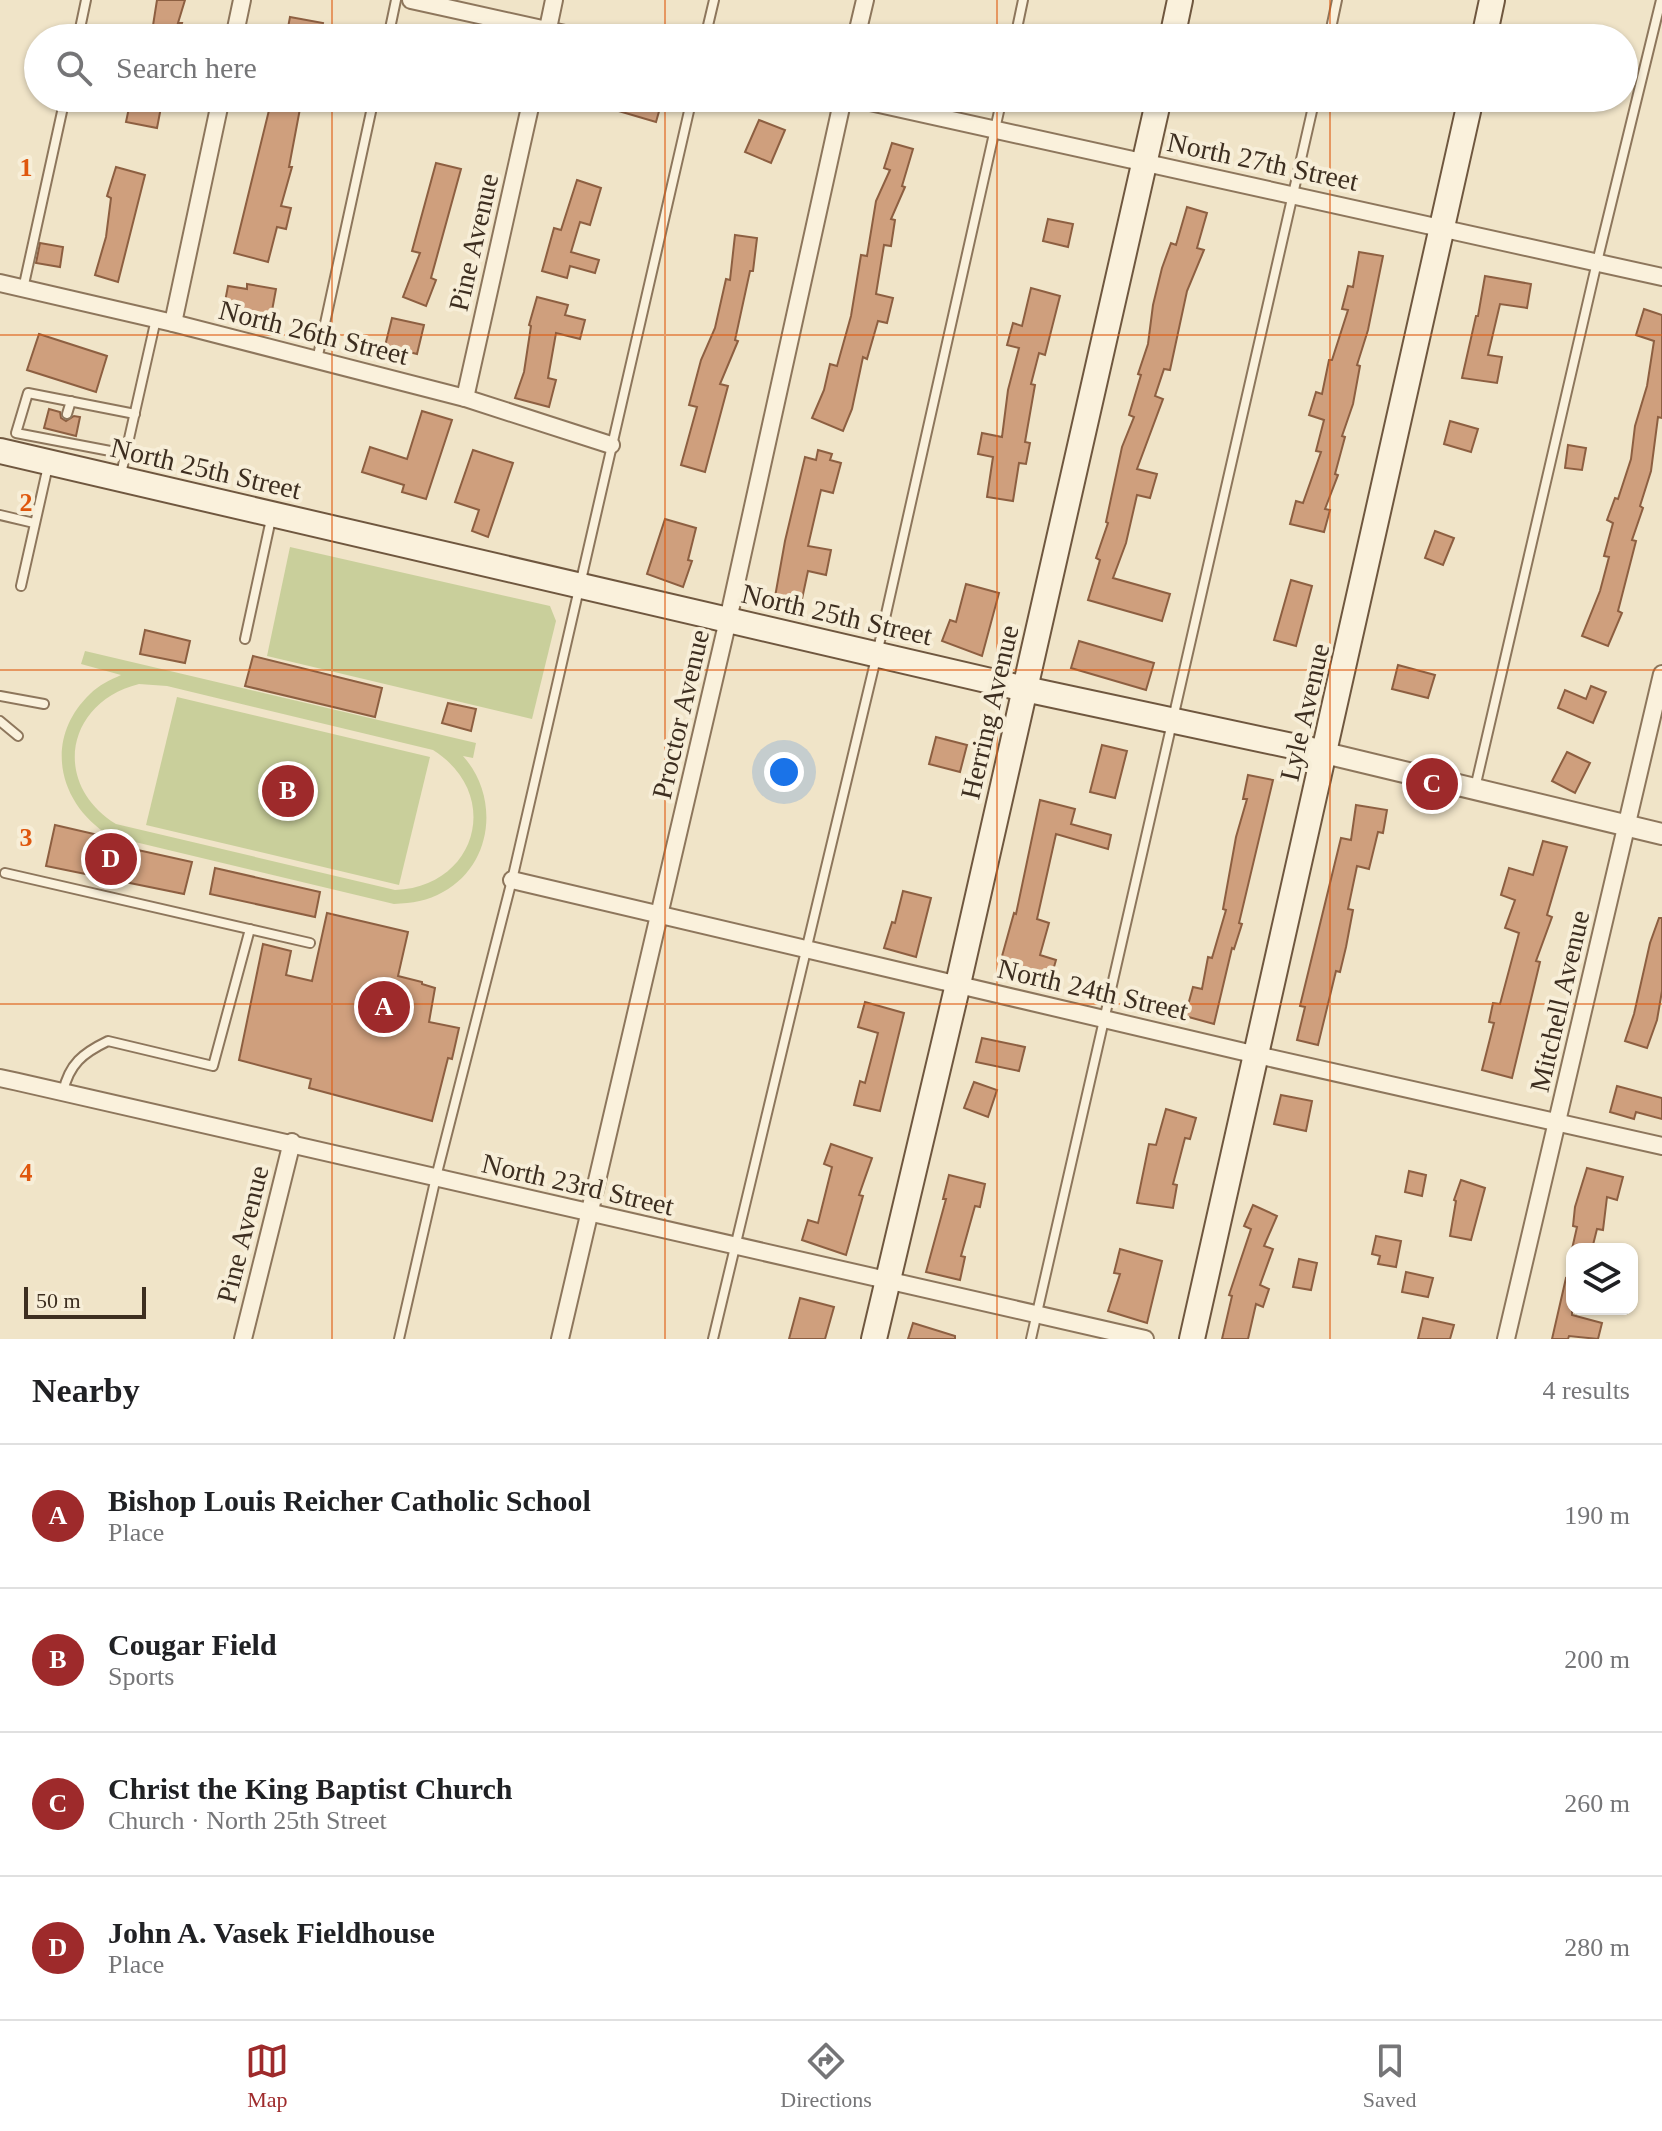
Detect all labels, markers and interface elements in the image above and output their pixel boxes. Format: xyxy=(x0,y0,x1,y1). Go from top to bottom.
search box xyxy=(24,24,1638,112)
icon: search xyxy=(52,46,96,90)
text: Search here xyxy=(116,51,257,84)
street label: North 27th Street xyxy=(1165,126,1361,197)
text: 1 xyxy=(20,153,33,182)
street label: Pine Avenue xyxy=(443,170,504,314)
street label: North 26th Street xyxy=(216,294,412,371)
street label: North 25th Street xyxy=(108,432,304,506)
text: 2 xyxy=(20,488,33,517)
street label: North 25th Street xyxy=(739,578,935,652)
street label: Herring Avenue xyxy=(954,622,1025,802)
street label: Proctor Avenue xyxy=(646,626,715,802)
street label: Lyle Avenue xyxy=(1274,640,1335,784)
your location xyxy=(764,752,804,792)
pin: C xyxy=(1406,754,1458,814)
pin: B xyxy=(262,761,314,821)
text: 3 xyxy=(20,823,33,852)
pin: D xyxy=(85,829,137,889)
street label: Mitchell Avenue xyxy=(1524,907,1595,1095)
street label: North 24th Street xyxy=(995,953,1191,1027)
pin: A xyxy=(358,977,410,1037)
street label: North 23rd Street xyxy=(479,1147,677,1222)
text: 4 xyxy=(20,1158,33,1187)
street label: Pine Avenue xyxy=(210,1162,274,1306)
map controls xyxy=(1566,1243,1638,1315)
button: layers xyxy=(1566,1243,1638,1315)
scale bar xyxy=(24,1283,146,1319)
text: 50 m xyxy=(36,1288,81,1313)
text: Nearby xyxy=(32,1372,140,1409)
text: 4 results xyxy=(1543,1376,1630,1405)
text: Bishop Louis Reicher Catholic School xyxy=(108,1484,591,1517)
text: A xyxy=(49,1501,67,1530)
text: 190 m xyxy=(1564,1501,1630,1530)
text: Place xyxy=(108,1518,164,1547)
text: Cougar Field xyxy=(108,1628,277,1661)
text: B xyxy=(49,1645,67,1674)
text: 200 m xyxy=(1564,1645,1630,1674)
text: Sports xyxy=(108,1662,174,1691)
text: Christ the King Baptist Church xyxy=(108,1772,513,1805)
text: C xyxy=(49,1789,67,1818)
text: 260 m xyxy=(1564,1789,1630,1818)
text: Church · North 25th Street xyxy=(108,1806,387,1835)
text: John A. Vasek Fieldhouse xyxy=(108,1916,435,1949)
text: D xyxy=(49,1933,67,1962)
text: 280 m xyxy=(1564,1933,1630,1962)
text: Place xyxy=(108,1950,164,1979)
tab: Map xyxy=(245,2039,289,2113)
tab: Directions xyxy=(780,2039,872,2113)
tab: Saved xyxy=(1363,2039,1417,2113)

